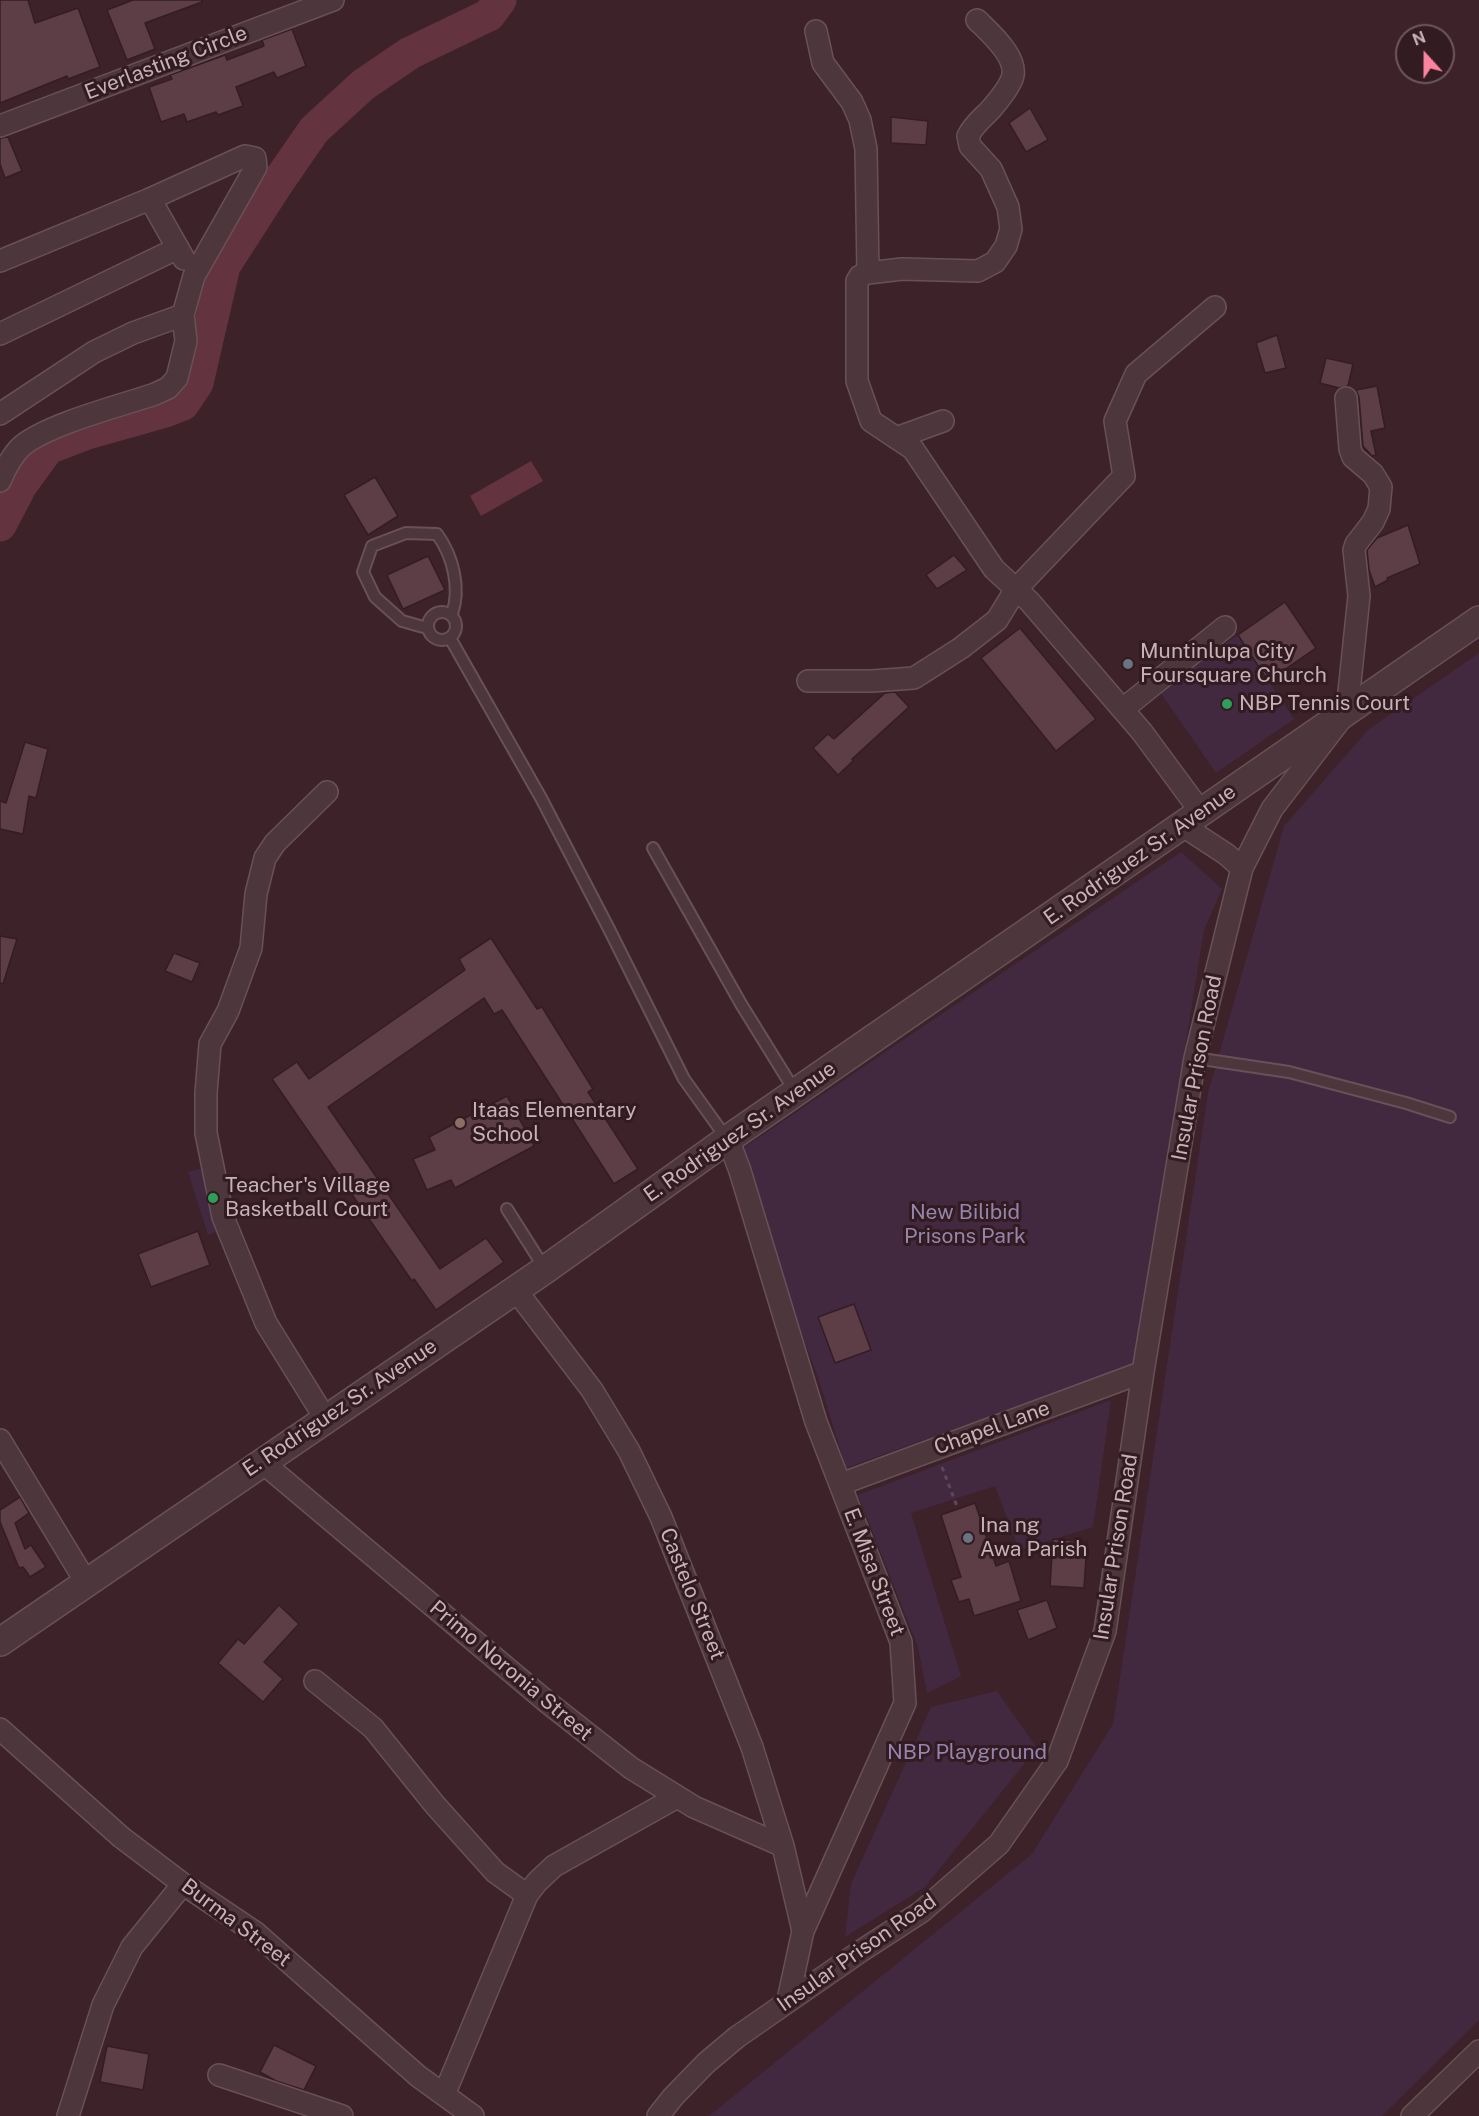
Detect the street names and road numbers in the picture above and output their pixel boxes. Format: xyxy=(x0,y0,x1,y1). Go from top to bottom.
street label: Everlasting Circle xyxy=(81,20,251,106)
street label: E. Rodriguez Sr. Avenue xyxy=(1039,779,1241,931)
street label: Insular Prison Road xyxy=(1167,973,1227,1163)
street label: E. Rodriguez Sr. Avenue xyxy=(639,1056,841,1208)
street label: E. Rodriguez Sr. Avenue xyxy=(238,1334,442,1482)
street label: Chapel Lane xyxy=(931,1395,1053,1461)
street label: Insular Prison Road xyxy=(1089,1452,1143,1642)
street label: E. Misa Street xyxy=(838,1505,910,1639)
street label: Castelo Street xyxy=(654,1524,730,1664)
street label: Primo Noronia Street xyxy=(424,1595,598,1747)
street label: Burma Street xyxy=(176,1874,296,1972)
street label: Insular Prison Road xyxy=(773,1889,941,2017)

